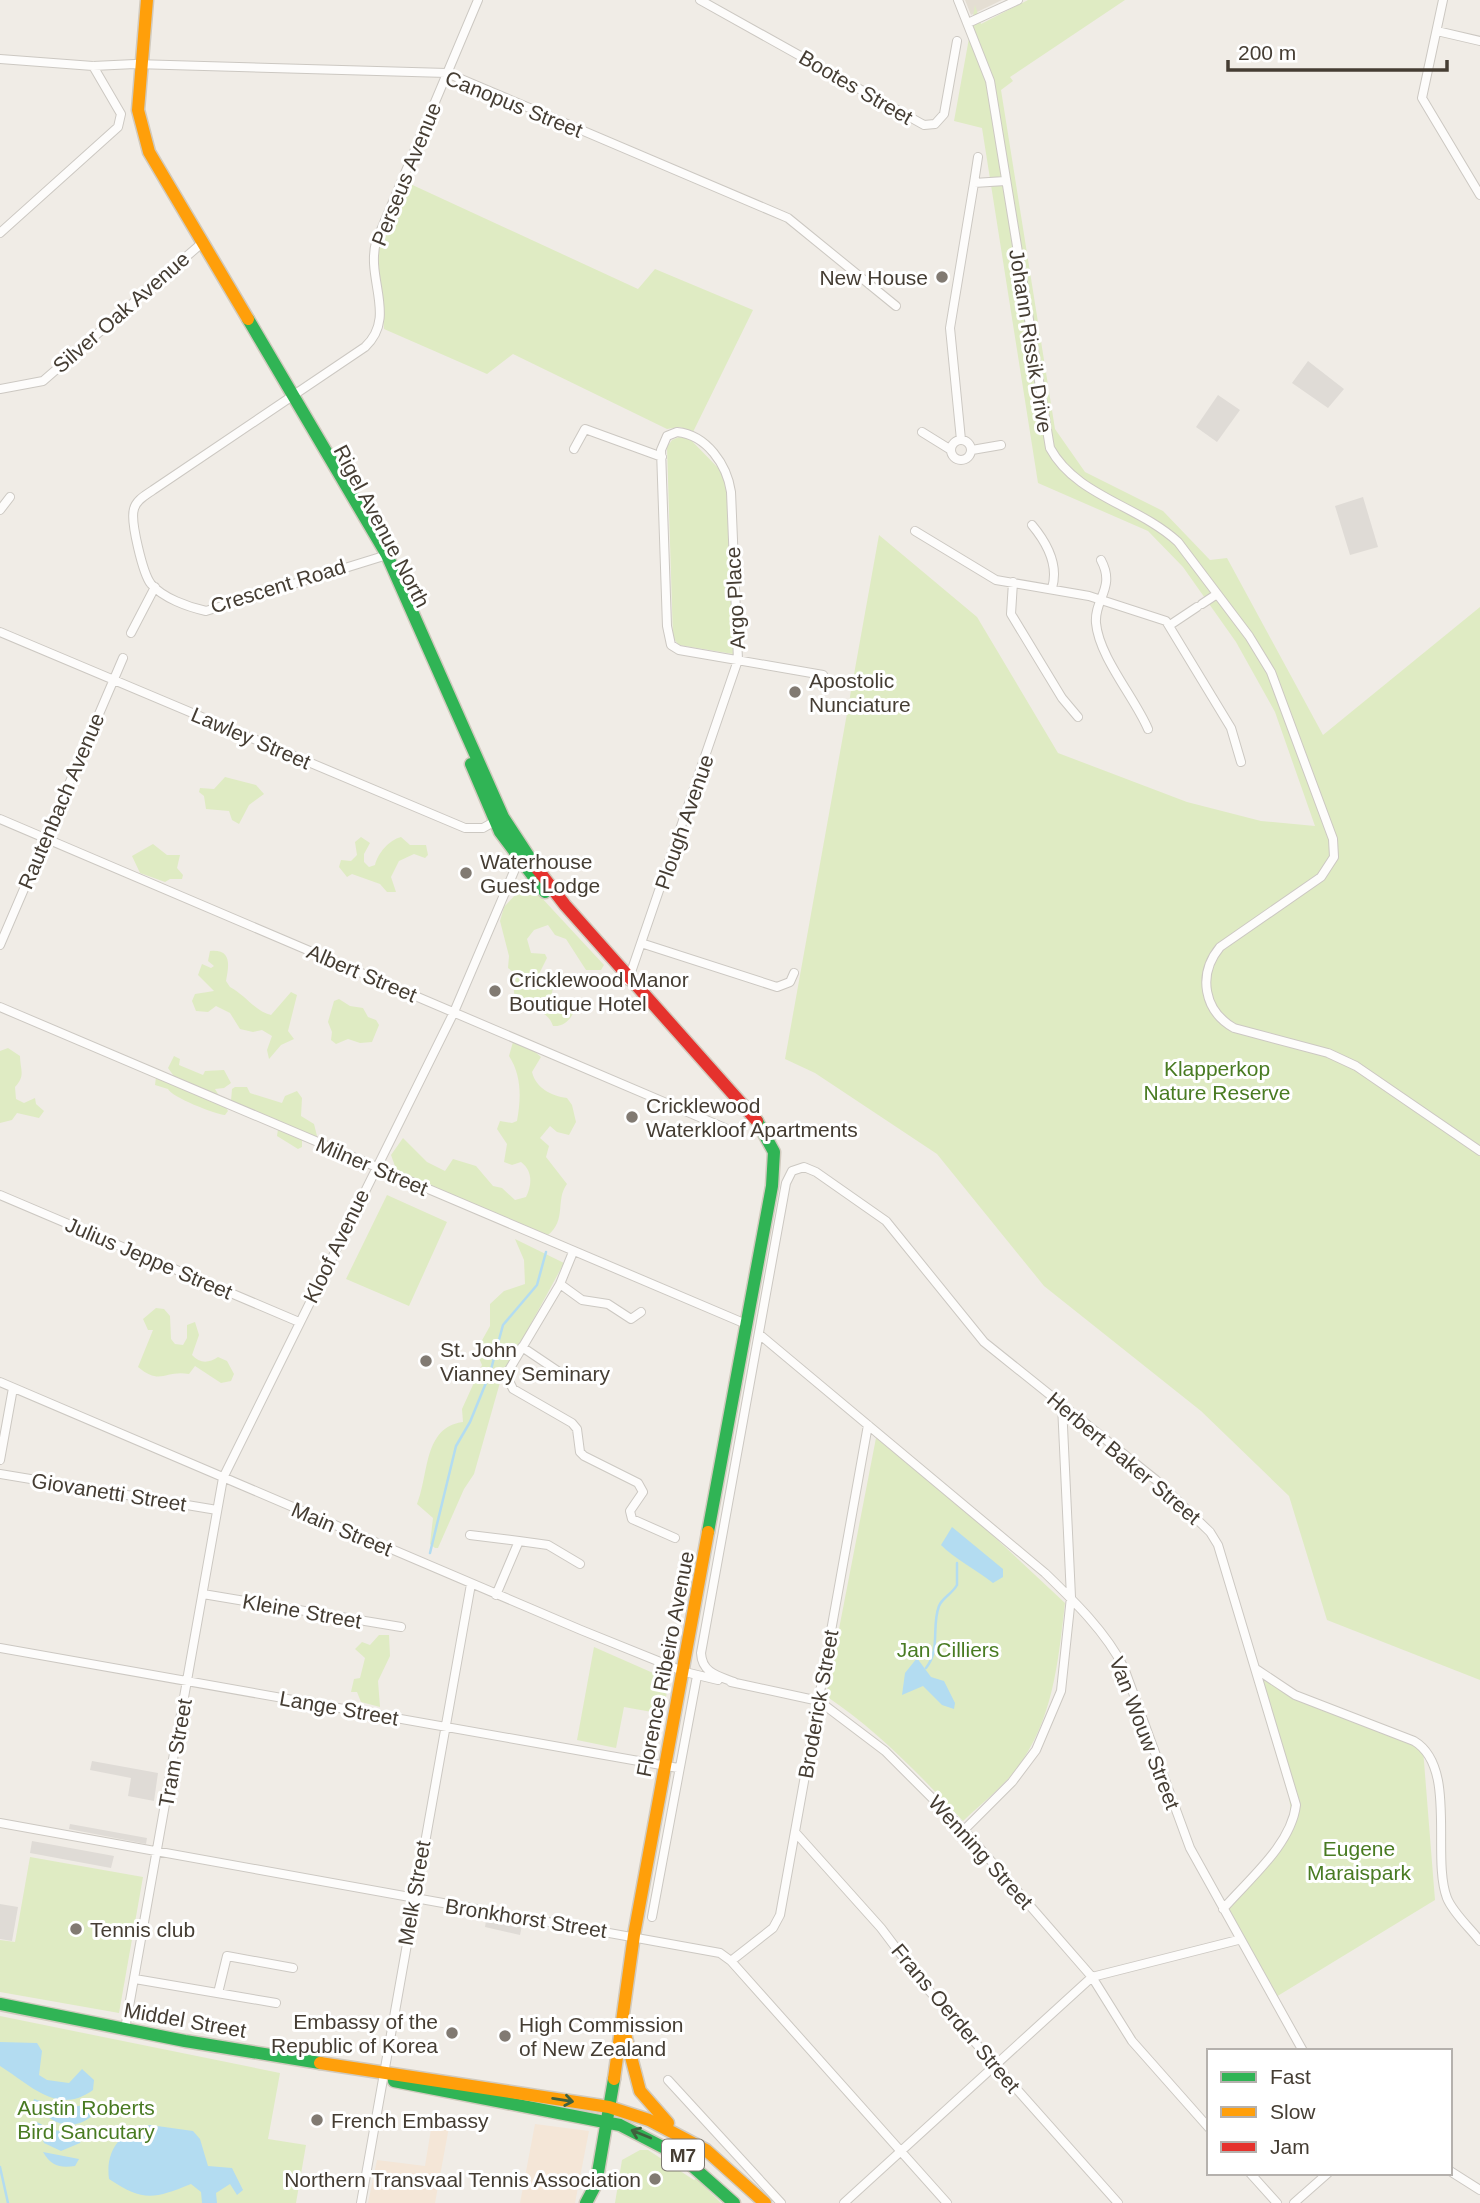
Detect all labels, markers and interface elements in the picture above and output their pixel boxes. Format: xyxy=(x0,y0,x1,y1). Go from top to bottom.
scale bar xyxy=(1228,28,1447,72)
text: 200 m xyxy=(1238,41,1296,64)
street label: Bootes Street xyxy=(795,45,917,129)
street label: Canopus Street xyxy=(442,66,586,142)
street label: Perseus Avenue xyxy=(367,99,445,249)
street label: Silver Oak Avenue xyxy=(48,247,194,377)
street label: Johann Rissik Drive xyxy=(1005,248,1057,434)
place label: New House xyxy=(819,266,928,289)
marker: New House xyxy=(934,269,950,285)
street label: Rigel Avenue North xyxy=(329,441,435,611)
street label: Argo Place xyxy=(721,546,749,650)
street label: Crescent Road xyxy=(208,555,348,617)
place label: Apostolic Nunciature xyxy=(809,669,911,716)
marker: Apostolic Nunciature xyxy=(787,684,803,700)
street label: Lawley Street xyxy=(188,703,314,774)
street label: Rautenbach Avenue xyxy=(14,710,108,892)
street label: Plough Avenue xyxy=(650,752,718,892)
place label: Waterhouse Guest Lodge xyxy=(480,850,600,897)
marker: Waterhouse Guest Lodge xyxy=(458,865,474,881)
street label: Albert Street xyxy=(304,940,420,1006)
place label: Cricklewood Manor Boutique Hotel xyxy=(509,968,689,1015)
marker: Cricklewood Manor Boutique Hotel xyxy=(487,983,503,999)
park label: Klapperkop Nature Reserve xyxy=(1143,1057,1291,1104)
place label: Cricklewood Waterkloof Apartments xyxy=(646,1094,858,1141)
marker: Cricklewood Waterkloof Apartments xyxy=(624,1109,640,1125)
street label: Milner Street xyxy=(313,1132,431,1200)
street label: Kloof Avenue xyxy=(299,1186,373,1306)
street label: Julius Jeppe Street xyxy=(62,1213,236,1304)
place label: St. John Vianney Seminary xyxy=(440,1338,611,1385)
marker: St. John Vianney Seminary xyxy=(418,1353,434,1369)
street label: Herbert Baker Street xyxy=(1043,1387,1205,1529)
street label: Giovanetti Street xyxy=(30,1468,188,1516)
street label: Main Street xyxy=(288,1497,396,1561)
street label: Florence Ribeiro Avenue xyxy=(632,1549,698,1779)
street label: Kleine Street xyxy=(241,1589,363,1633)
street label: Broderick Street xyxy=(794,1628,842,1780)
park label: Jan Cilliers xyxy=(897,1638,999,1661)
street label: Van Wouw Street xyxy=(1105,1654,1185,1813)
street label: Lange Street xyxy=(278,1686,400,1730)
street label: Tram Street xyxy=(154,1697,196,1809)
street label: Wenning Street xyxy=(924,1791,1038,1913)
park label: Eugene Maraispark xyxy=(1307,1837,1411,1884)
street label: Melk Street xyxy=(393,1839,435,1947)
street label: Bronkhorst Street xyxy=(444,1894,609,1942)
place label: Tennis club xyxy=(90,1918,195,1941)
marker: Tennis club xyxy=(68,1921,84,1937)
street label: Frans Oerder Street xyxy=(887,1939,1025,2097)
street label: Middel Street xyxy=(122,1998,248,2042)
place label: Embassy of the Republic of Korea xyxy=(271,2010,438,2057)
place label: High Commission of New Zealand xyxy=(519,2013,684,2060)
marker: Embassy of the Republic of Korea xyxy=(444,2025,460,2041)
marker: High Commission of New Zealand xyxy=(497,2028,513,2044)
legend xyxy=(1207,2049,1452,2175)
text: Fast xyxy=(1270,2065,1311,2088)
one-way arrow xyxy=(551,2094,574,2107)
park label: Austin Roberts Bird Sancutary xyxy=(17,2096,155,2143)
text: Slow xyxy=(1270,2100,1316,2123)
place label: French Embassy xyxy=(331,2109,489,2132)
marker: French Embassy xyxy=(309,2112,325,2128)
one-way arrow xyxy=(631,2126,653,2139)
text: Jam xyxy=(1270,2135,1310,2158)
road number: M7 xyxy=(662,2140,704,2170)
place label: Northern Transvaal Tennis Association xyxy=(284,2168,641,2191)
marker: Northern Transvaal Tennis Association xyxy=(647,2171,663,2187)

